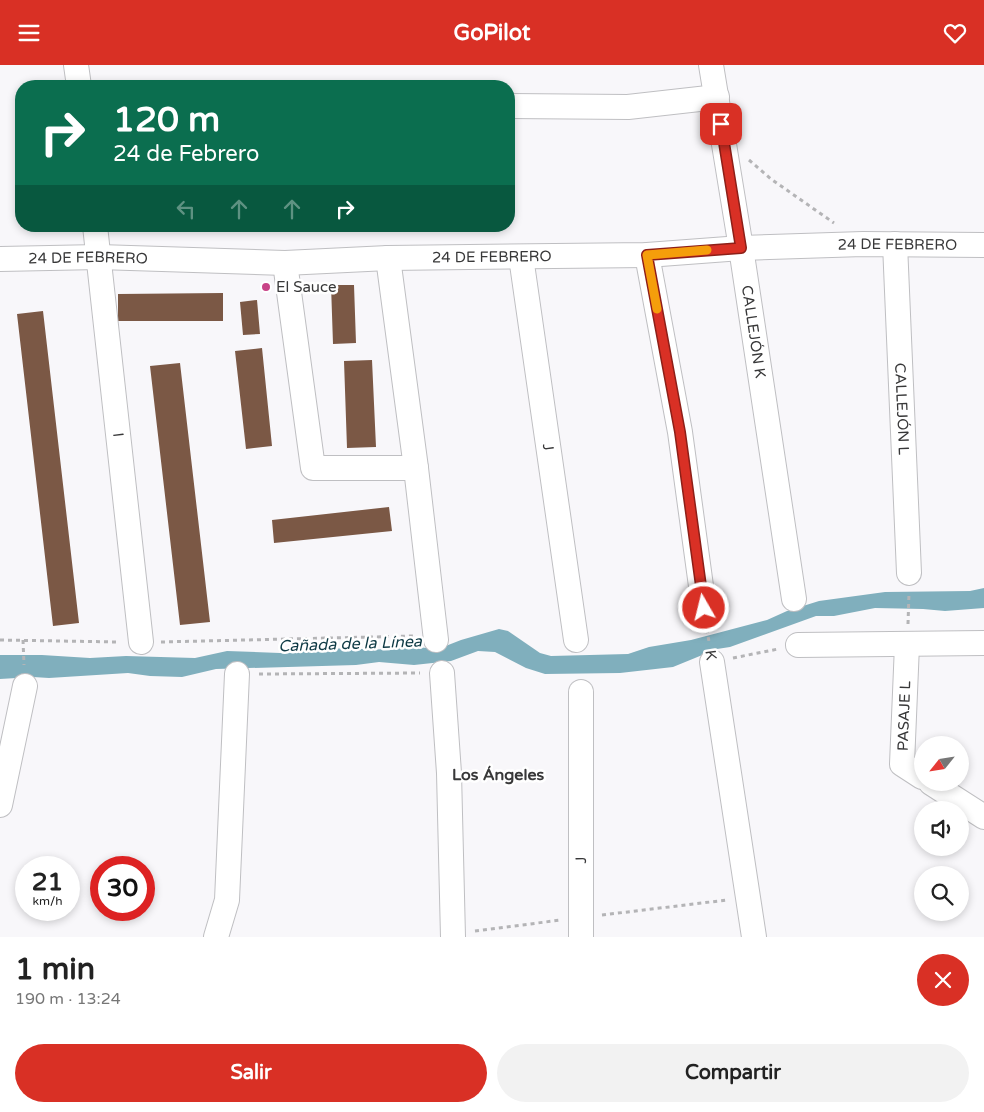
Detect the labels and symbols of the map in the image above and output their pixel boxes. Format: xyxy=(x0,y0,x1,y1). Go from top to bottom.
pin xyxy=(700,103,742,145)
street label: 24 DE FEBRERO xyxy=(837,235,957,254)
street label: 24 DE FEBRERO xyxy=(432,247,552,266)
street label: 24 DE FEBRERO xyxy=(28,248,148,268)
place label: El Sauce xyxy=(276,278,336,296)
marker: El Sauce xyxy=(260,281,272,293)
street label: CALLEJÓN K xyxy=(738,284,770,379)
street label: CALLEJÓN L xyxy=(891,362,913,456)
street label: I xyxy=(109,432,127,438)
street label: J xyxy=(539,442,558,452)
position arrow xyxy=(677,581,729,633)
water label: Cañada de la Línea xyxy=(278,631,423,656)
street label: K xyxy=(701,649,721,661)
street label: PASAJE L xyxy=(894,680,914,751)
north arrow xyxy=(914,736,969,791)
district label: Los Ángeles xyxy=(452,765,544,785)
speed limit sign: 30 xyxy=(90,856,155,921)
street label: J xyxy=(572,856,590,864)

